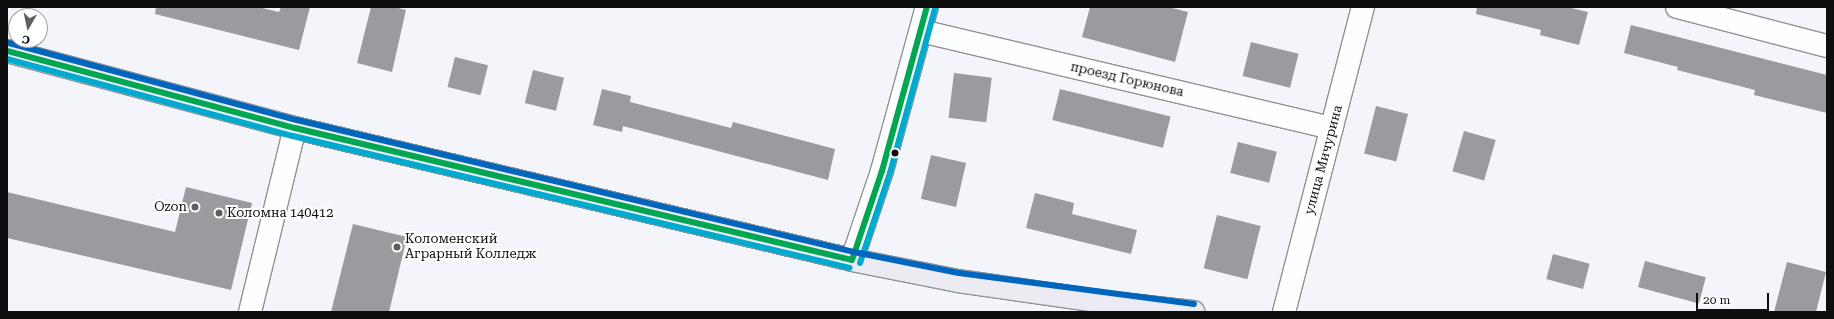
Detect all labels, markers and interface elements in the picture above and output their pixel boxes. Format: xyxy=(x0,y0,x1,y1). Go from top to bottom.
north arrow xyxy=(8,8,48,48)
text: С xyxy=(21,32,31,46)
street label: проезд Горюнова xyxy=(1069,59,1185,101)
street label: улица Мичурина xyxy=(1302,104,1346,216)
unlabelled marker xyxy=(890,148,900,158)
place label: Ozon xyxy=(154,199,187,215)
marker: Ozon xyxy=(190,202,200,212)
place label: Коломна 140412 xyxy=(227,205,333,221)
marker: Коломна 140412 xyxy=(214,208,224,218)
place label: Коломенский Аграрный Колледж xyxy=(405,232,537,263)
marker: Коломенский Аграрный Колледж xyxy=(392,242,402,252)
scale bar xyxy=(1698,285,1771,311)
text: 20 m xyxy=(1703,293,1730,307)

